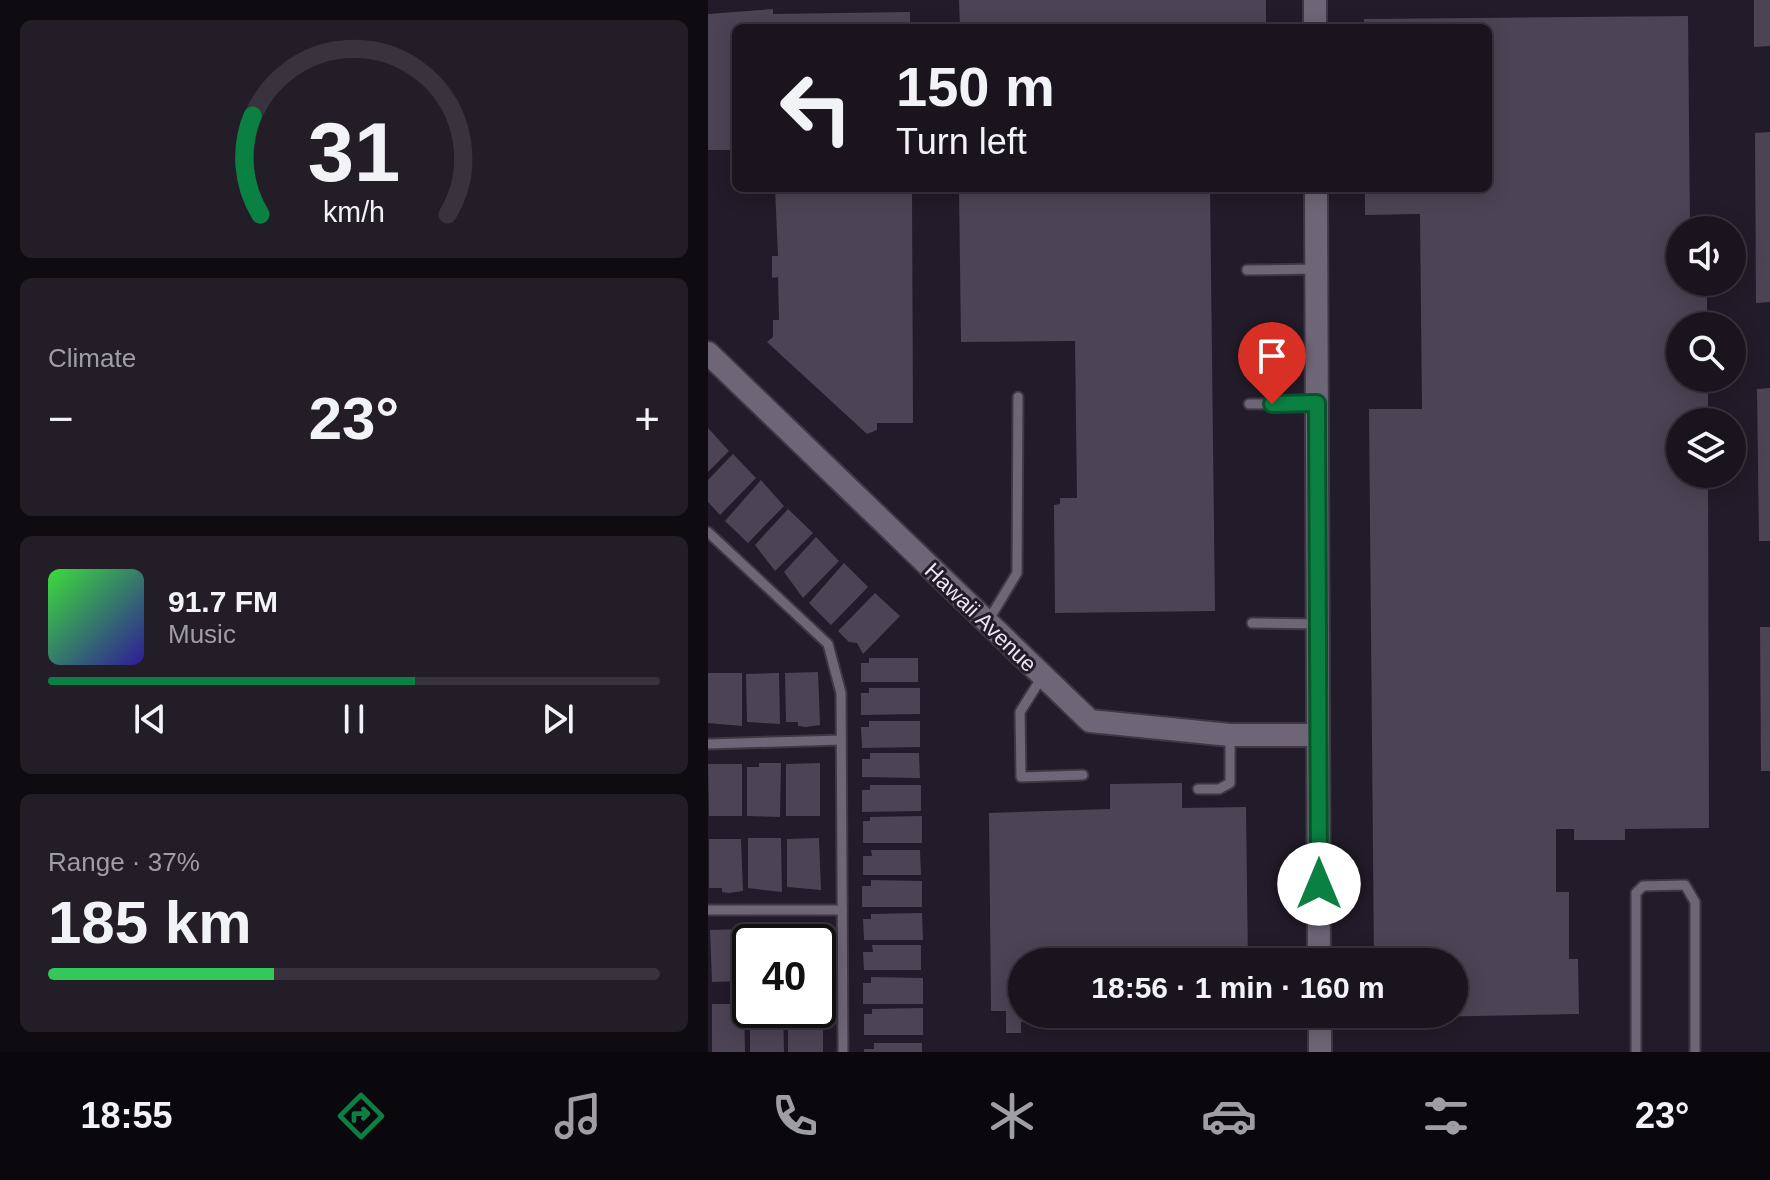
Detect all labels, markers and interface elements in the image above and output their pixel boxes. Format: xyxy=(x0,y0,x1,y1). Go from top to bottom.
text: 150 m xyxy=(896,55,1055,118)
icon: left xyxy=(764,56,868,160)
text: 31 xyxy=(308,106,400,199)
text: Turn left xyxy=(896,121,1027,162)
text: km/h xyxy=(323,196,385,228)
map controls xyxy=(1666,216,1746,488)
button: sound xyxy=(1666,216,1746,296)
button: search xyxy=(1666,312,1746,392)
pin xyxy=(1238,322,1306,404)
icon: arrive xyxy=(1250,334,1294,378)
text: Climate xyxy=(48,343,136,373)
text: 23° xyxy=(309,385,399,452)
text: − xyxy=(48,394,74,443)
text: + xyxy=(634,394,660,443)
button: layers xyxy=(1666,408,1746,488)
street label: Hawaii Avenue xyxy=(920,558,1042,677)
text: 91.7 FM xyxy=(168,585,278,618)
text: Music xyxy=(168,619,236,649)
icon: previous xyxy=(128,697,172,741)
icon: pause xyxy=(332,697,376,741)
icon: next xyxy=(536,697,580,741)
position arrow xyxy=(1277,842,1361,926)
text: Range · 37% xyxy=(48,847,200,877)
text: 185 km xyxy=(48,889,252,956)
speed limit sign: 40 xyxy=(732,924,836,1028)
text: 18:56 · 1 min · 160 m xyxy=(1091,971,1385,1004)
icon: directions xyxy=(333,1088,389,1144)
icon: music xyxy=(550,1088,606,1144)
icon: phone xyxy=(767,1088,823,1144)
icon: climate xyxy=(984,1088,1040,1144)
icon: car xyxy=(1201,1088,1257,1144)
icon: filters xyxy=(1418,1088,1474,1144)
text: 18:55 xyxy=(80,1095,173,1136)
text: 23° xyxy=(1635,1095,1689,1136)

